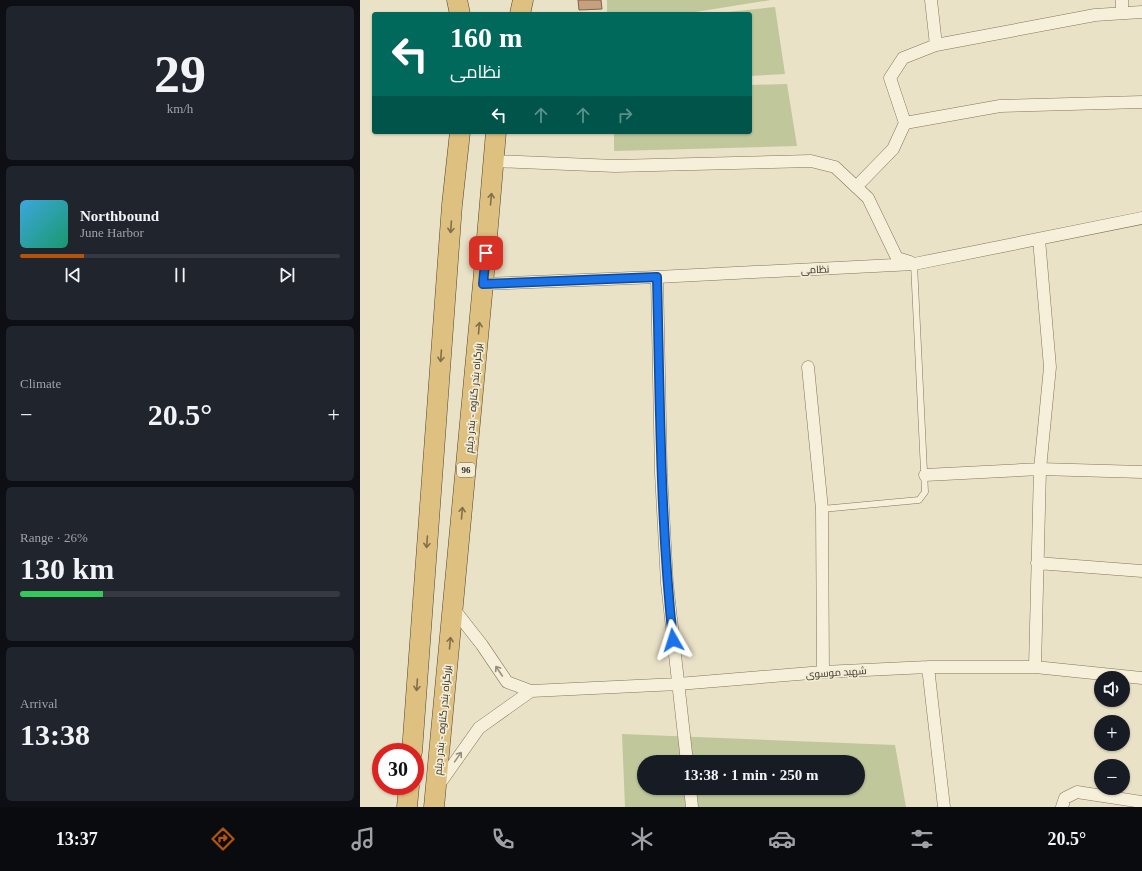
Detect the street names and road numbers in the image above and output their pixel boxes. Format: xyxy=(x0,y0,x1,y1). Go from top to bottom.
street label: نظامی xyxy=(801,263,830,277)
street label: بزرگراه بندر گناوه - بندر دیلم xyxy=(463,342,486,454)
road number: 96 xyxy=(457,463,475,477)
street label: بزرگراه بندر گناوه - بندر دیلم xyxy=(432,664,455,776)
street label: شهید موسوی xyxy=(805,665,867,681)

